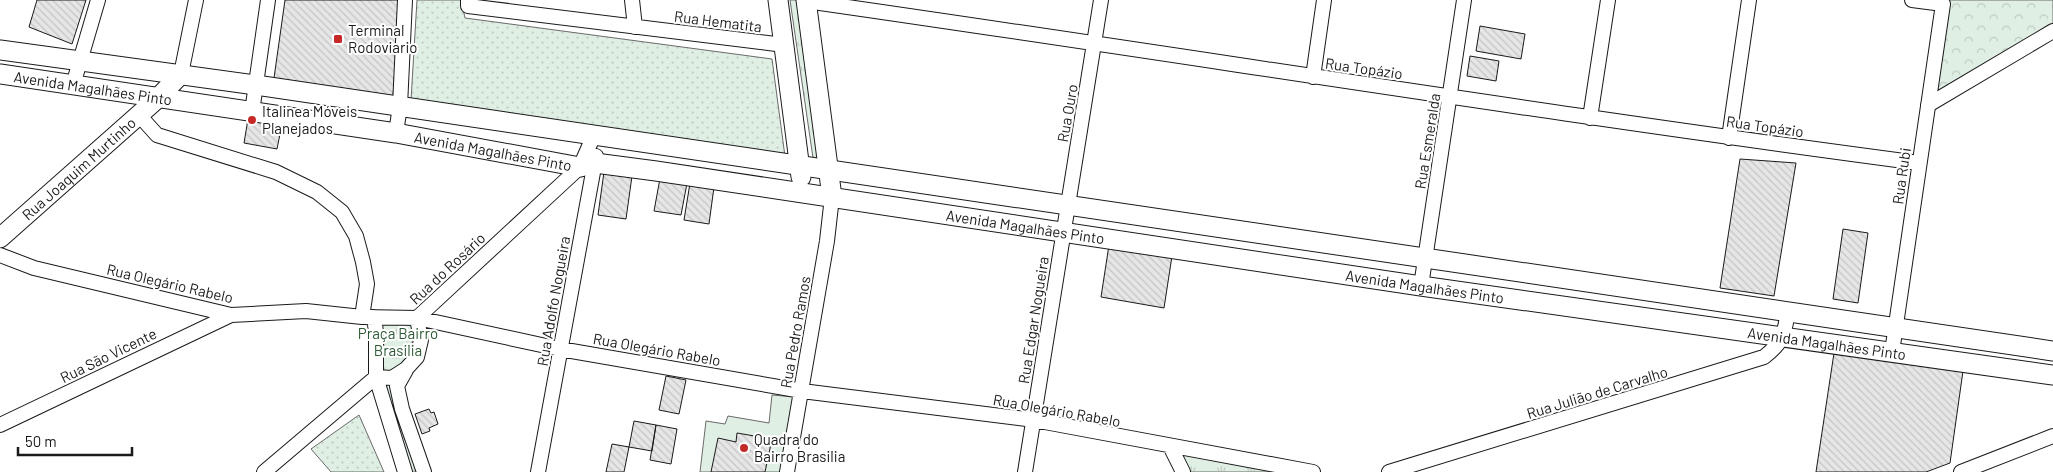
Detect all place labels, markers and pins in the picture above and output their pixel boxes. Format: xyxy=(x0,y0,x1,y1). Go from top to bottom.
place label: Terminal Rodoviario xyxy=(348,21,417,56)
marker: Terminal Rodoviario xyxy=(332,33,344,45)
place label: Italinea Móveis Planejados xyxy=(262,102,357,137)
marker: Italinea Móveis Planejados xyxy=(246,114,258,126)
place label: Quadra do Bairro Brasilia xyxy=(754,430,845,465)
marker: Quadra do Bairro Brasilia xyxy=(738,442,750,454)

